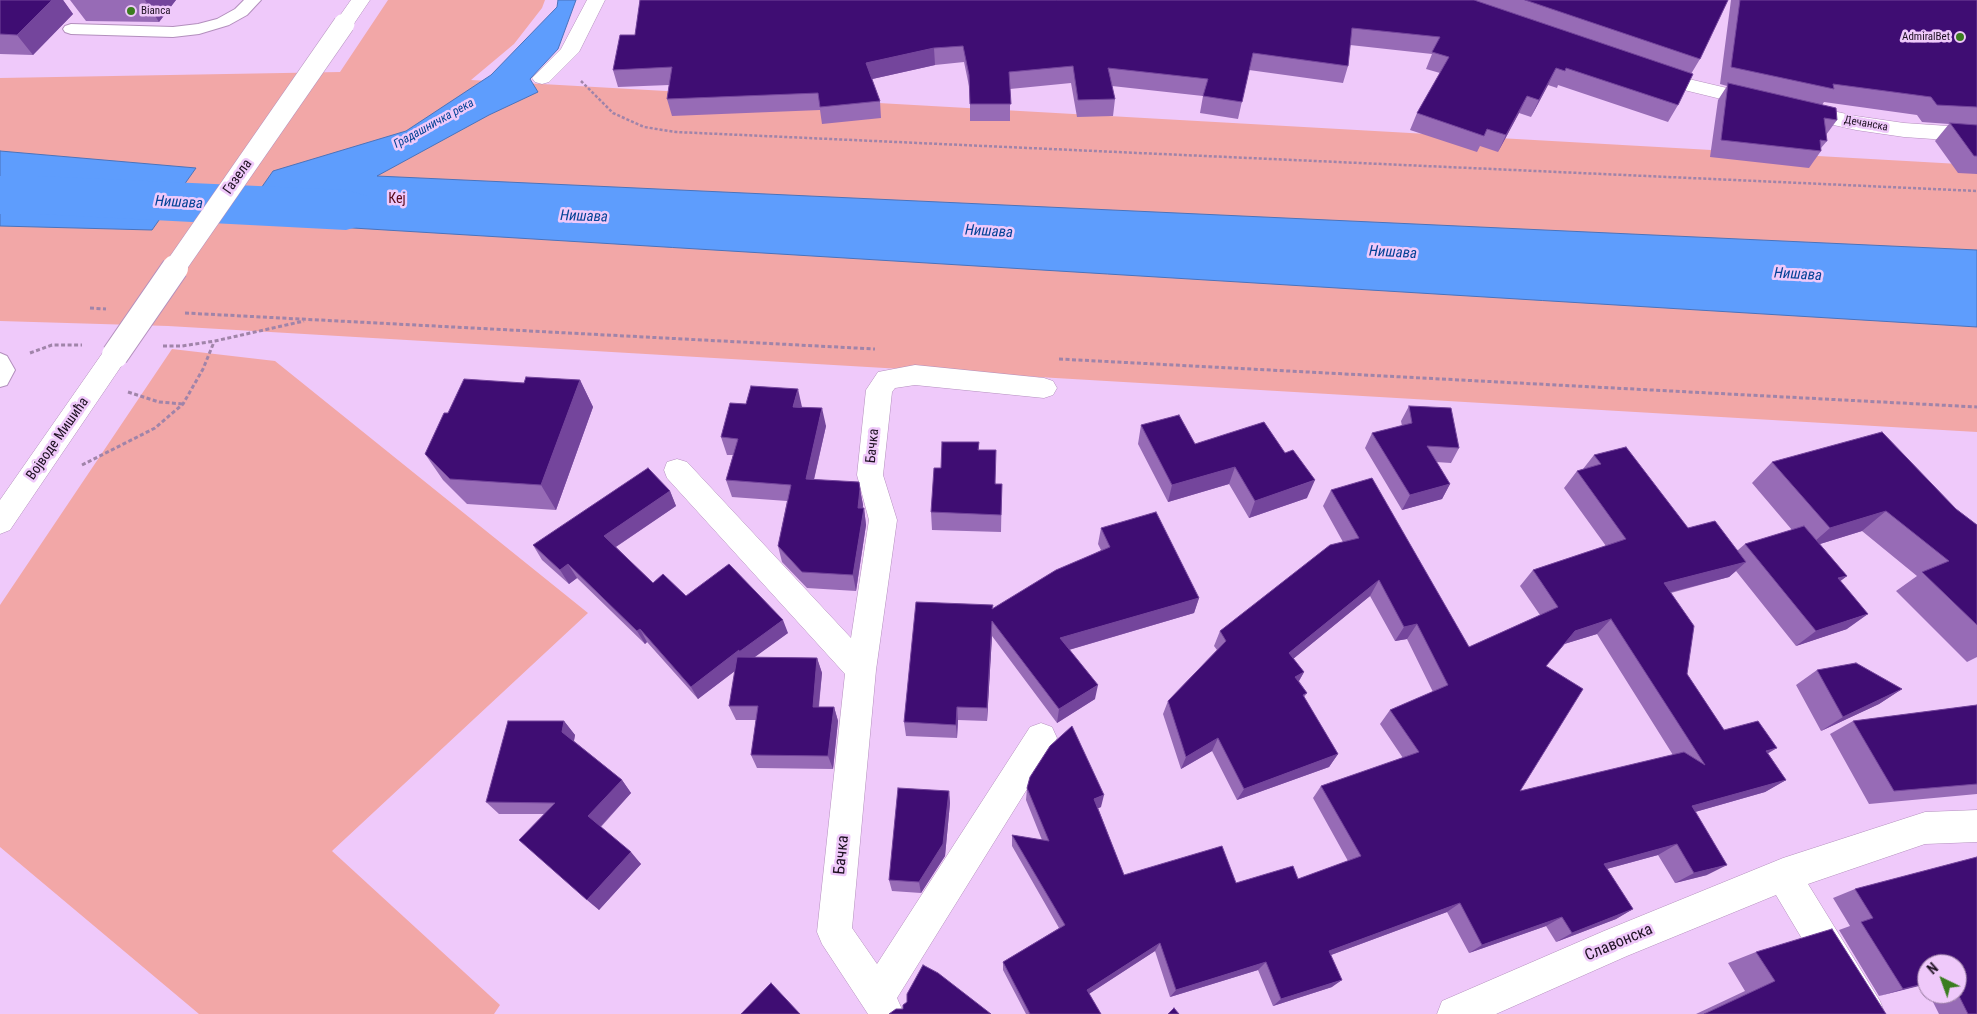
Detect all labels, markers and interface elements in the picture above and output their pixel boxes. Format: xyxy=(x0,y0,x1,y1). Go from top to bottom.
place label: Bianca xyxy=(141,4,170,18)
marker: Bianca xyxy=(125,5,137,17)
place label: AdmiralBet xyxy=(1902,30,1950,44)
marker: AdmiralBet xyxy=(1954,31,1966,43)
water label: Градашничка река xyxy=(391,96,477,152)
street label: Дечанска xyxy=(1843,114,1889,134)
street label: Газела xyxy=(220,156,256,198)
park label: Кеј xyxy=(388,191,406,207)
water label: Нишава xyxy=(155,193,203,213)
water label: Нишава xyxy=(560,207,608,227)
water label: Нишава xyxy=(965,222,1013,242)
water label: Нишава xyxy=(1369,243,1417,263)
water label: Нишава xyxy=(1774,265,1822,285)
street label: Војводе Мишића xyxy=(23,394,93,484)
street label: Бачка xyxy=(863,428,883,464)
street label: Бачка xyxy=(830,834,854,876)
street label: Славонска xyxy=(1582,920,1656,966)
north arrow xyxy=(1917,954,1967,1004)
text: N xyxy=(1924,960,1941,977)

